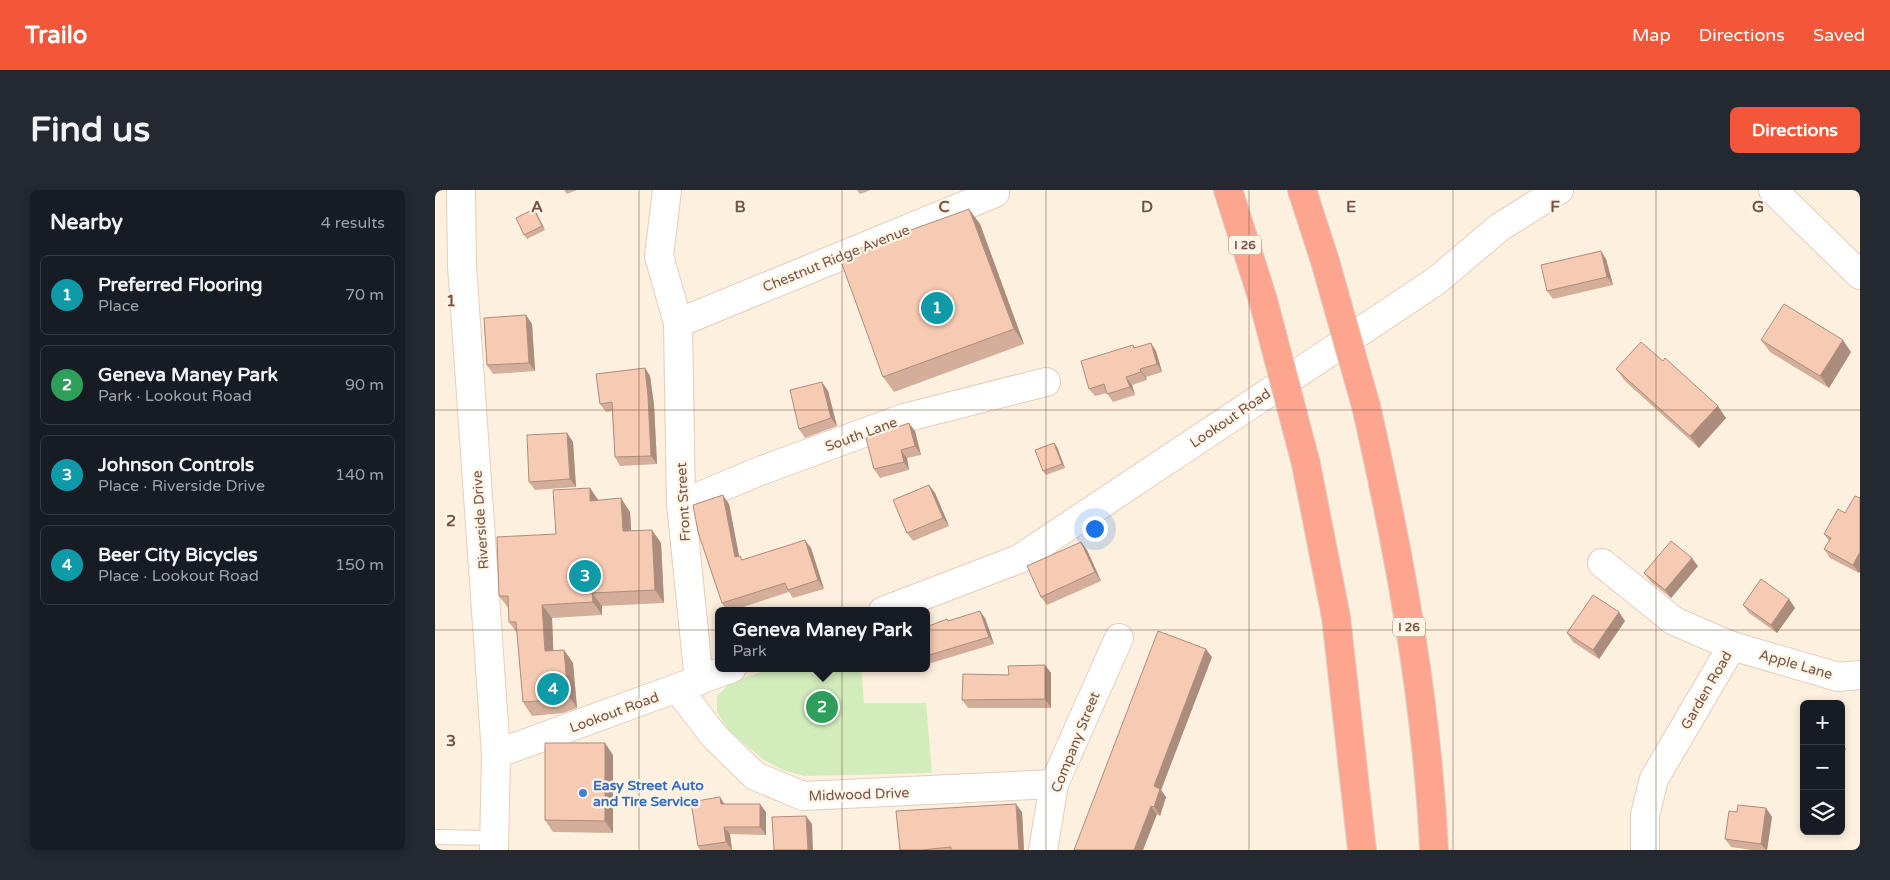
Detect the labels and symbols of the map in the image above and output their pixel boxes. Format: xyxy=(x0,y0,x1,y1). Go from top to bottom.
text: A xyxy=(531,197,543,217)
text: B xyxy=(734,197,746,217)
text: C xyxy=(938,197,950,217)
text: D xyxy=(1141,197,1153,217)
text: E xyxy=(1346,197,1356,217)
text: F xyxy=(1550,197,1560,217)
text: G xyxy=(1752,197,1764,217)
street label: Chestnut Ridge Avenue xyxy=(760,221,912,296)
road number: I 26 xyxy=(1229,236,1261,254)
pin: 1 xyxy=(921,289,953,327)
text: 1 xyxy=(446,291,456,311)
street label: Lookout Road xyxy=(1187,385,1274,452)
street label: South Lane xyxy=(823,414,900,455)
street label: Front Street xyxy=(673,461,694,542)
street label: Riverside Drive xyxy=(469,470,492,570)
text: 2 xyxy=(446,511,456,531)
your location xyxy=(1082,516,1108,542)
pin: 3 xyxy=(569,557,601,595)
road number: I 26 xyxy=(1393,618,1425,637)
street label: Apple Lane xyxy=(1757,646,1835,683)
street label: Garden Road xyxy=(1677,648,1736,732)
pin: 4 xyxy=(537,670,569,708)
street label: Lookout Road xyxy=(567,688,661,737)
pin: 2 xyxy=(806,688,838,726)
street label: Company Street xyxy=(1048,689,1104,795)
text: 3 xyxy=(446,731,456,751)
place label: Easy Street Auto and Tire Service xyxy=(593,777,704,810)
street label: Midwood Drive xyxy=(808,784,910,805)
marker: Easy Street Auto and Tire Service xyxy=(577,787,589,799)

